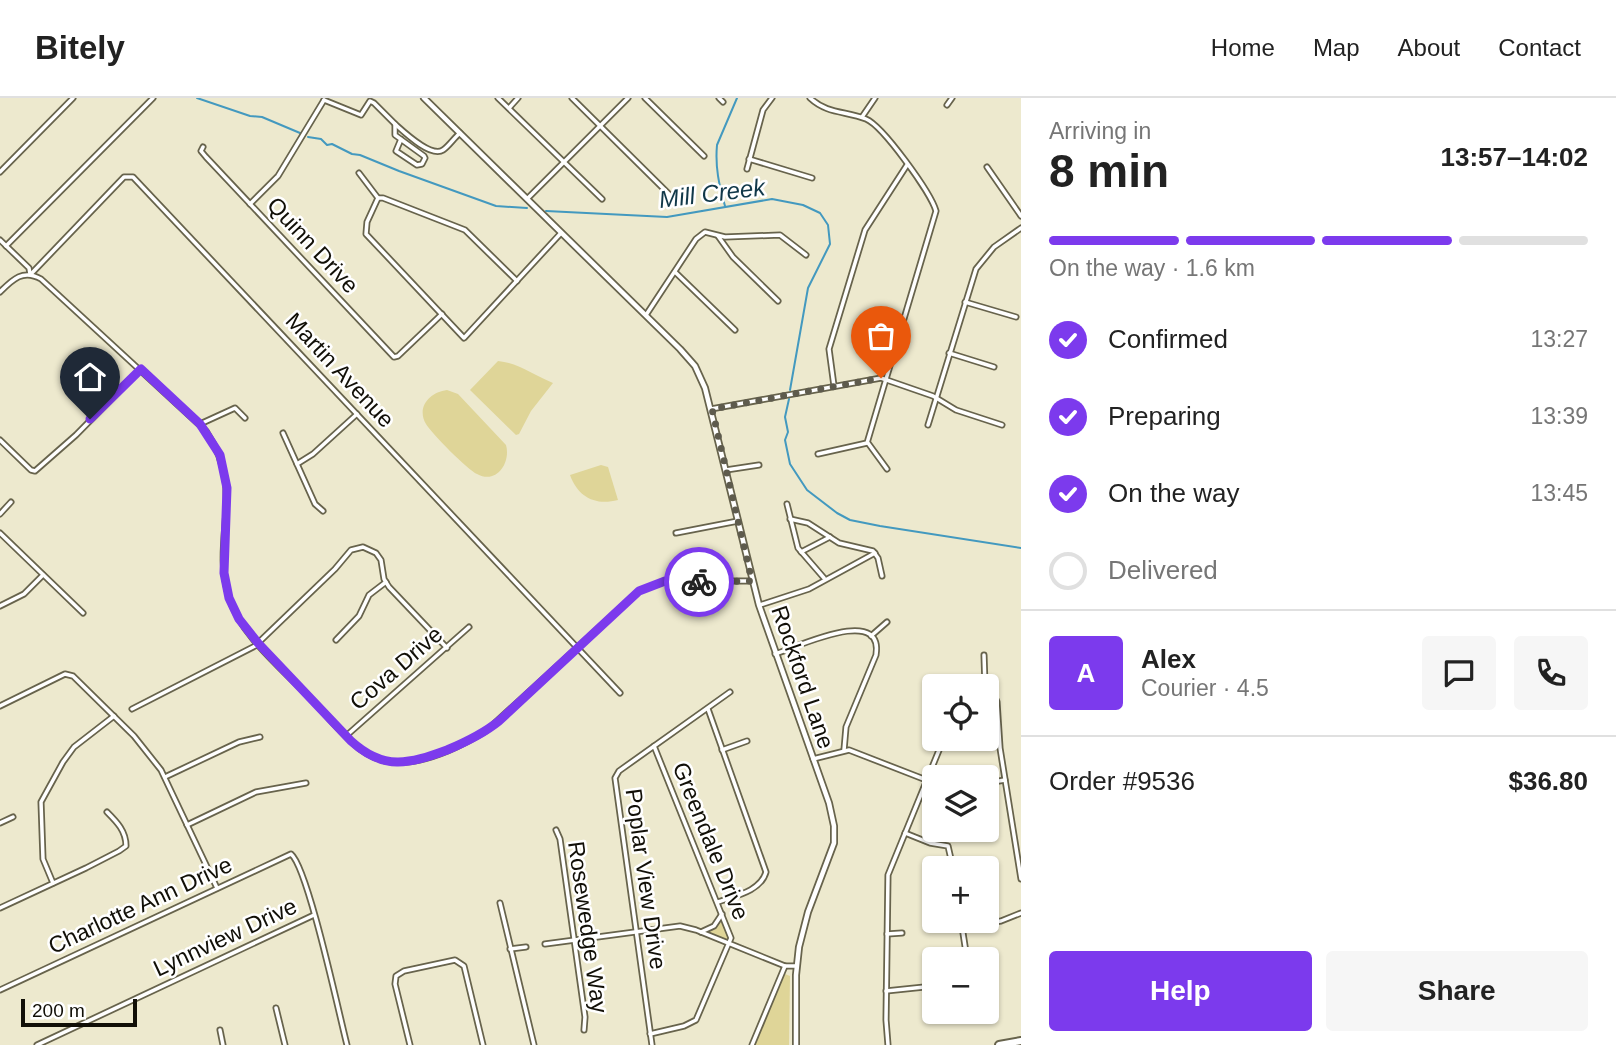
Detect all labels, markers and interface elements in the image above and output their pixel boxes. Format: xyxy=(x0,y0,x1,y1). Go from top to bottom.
text: Bitely xyxy=(35,29,125,66)
text: Home xyxy=(1211,34,1275,61)
text: Map xyxy=(1313,34,1360,61)
text: About xyxy=(1398,34,1460,61)
text: Contact xyxy=(1498,34,1581,61)
text: Arriving in xyxy=(1049,118,1151,144)
text: 13:57–14:02 xyxy=(1441,142,1588,172)
text: 8 min xyxy=(1049,145,1169,197)
water label: Mill Creek xyxy=(657,173,769,213)
street label: Quinn Drive xyxy=(262,192,364,298)
text: On the way · 1.6 km xyxy=(1049,255,1255,281)
pin xyxy=(851,306,911,378)
street label: Martin Avenue xyxy=(280,308,400,432)
icon: bag xyxy=(862,317,900,355)
icon: check xyxy=(1049,321,1087,359)
text: Confirmed xyxy=(1108,324,1228,354)
text: 13:27 xyxy=(1530,326,1588,352)
pin xyxy=(60,347,120,419)
icon: home xyxy=(71,358,109,396)
icon: check xyxy=(1049,398,1087,436)
text: Preparing xyxy=(1108,401,1221,431)
text: 13:39 xyxy=(1530,403,1588,429)
icon: check xyxy=(1049,475,1087,513)
text: On the way xyxy=(1108,478,1240,508)
text: 13:45 xyxy=(1530,480,1588,506)
courier xyxy=(664,547,734,617)
text: Delivered xyxy=(1108,555,1218,585)
icon: bike xyxy=(680,563,718,601)
street label: Rockford Lane xyxy=(766,602,840,752)
street label: Cova Drive xyxy=(345,621,447,715)
button: chat xyxy=(1422,636,1496,710)
button: phone xyxy=(1514,636,1588,710)
text: Alex xyxy=(1141,644,1196,674)
text: A xyxy=(1077,658,1095,688)
map controls xyxy=(922,674,999,1024)
button: locate xyxy=(922,674,999,751)
text: Courier · 4.5 xyxy=(1141,675,1269,701)
street label: Greendale Drive xyxy=(668,758,754,924)
button: layers xyxy=(922,765,999,842)
text: Order #9536 xyxy=(1049,766,1195,796)
text: $36.80 xyxy=(1508,766,1588,796)
street label: Poplar View Drive xyxy=(620,787,672,971)
street label: Rosewedge Way xyxy=(563,840,613,1015)
street label: Charlotte Ann Drive xyxy=(44,851,236,959)
button: + xyxy=(922,856,999,933)
street label: Lynnview Drive xyxy=(149,892,301,982)
button: − xyxy=(922,947,999,1024)
button: Help xyxy=(1049,951,1312,1031)
button: Share xyxy=(1326,951,1588,1031)
scale bar xyxy=(21,996,136,1028)
text: 200 m xyxy=(32,1000,85,1021)

